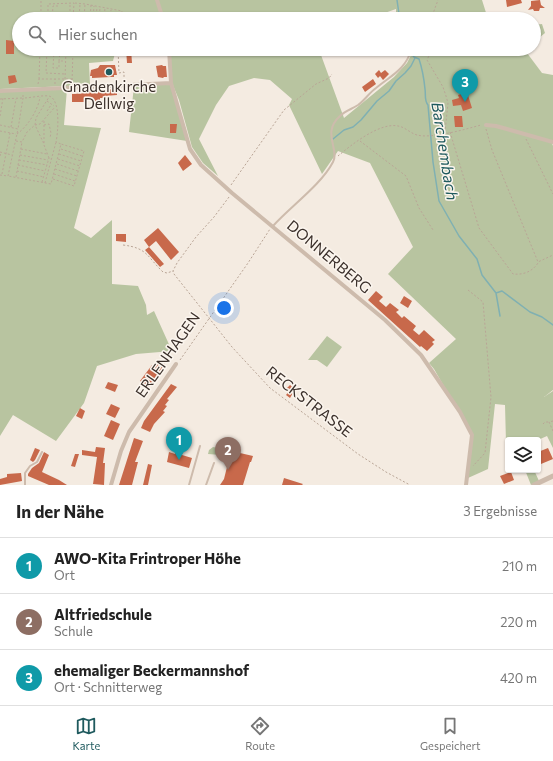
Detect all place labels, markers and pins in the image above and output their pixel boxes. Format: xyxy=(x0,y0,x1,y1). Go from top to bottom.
marker: Gnadenkirche Dellwig xyxy=(104,67,114,77)
pin: 3 xyxy=(452,69,478,102)
place label: Gnadenkirche Dellwig xyxy=(62,77,156,112)
pin: 1 xyxy=(166,427,192,460)
pin: 2 xyxy=(215,437,241,470)

